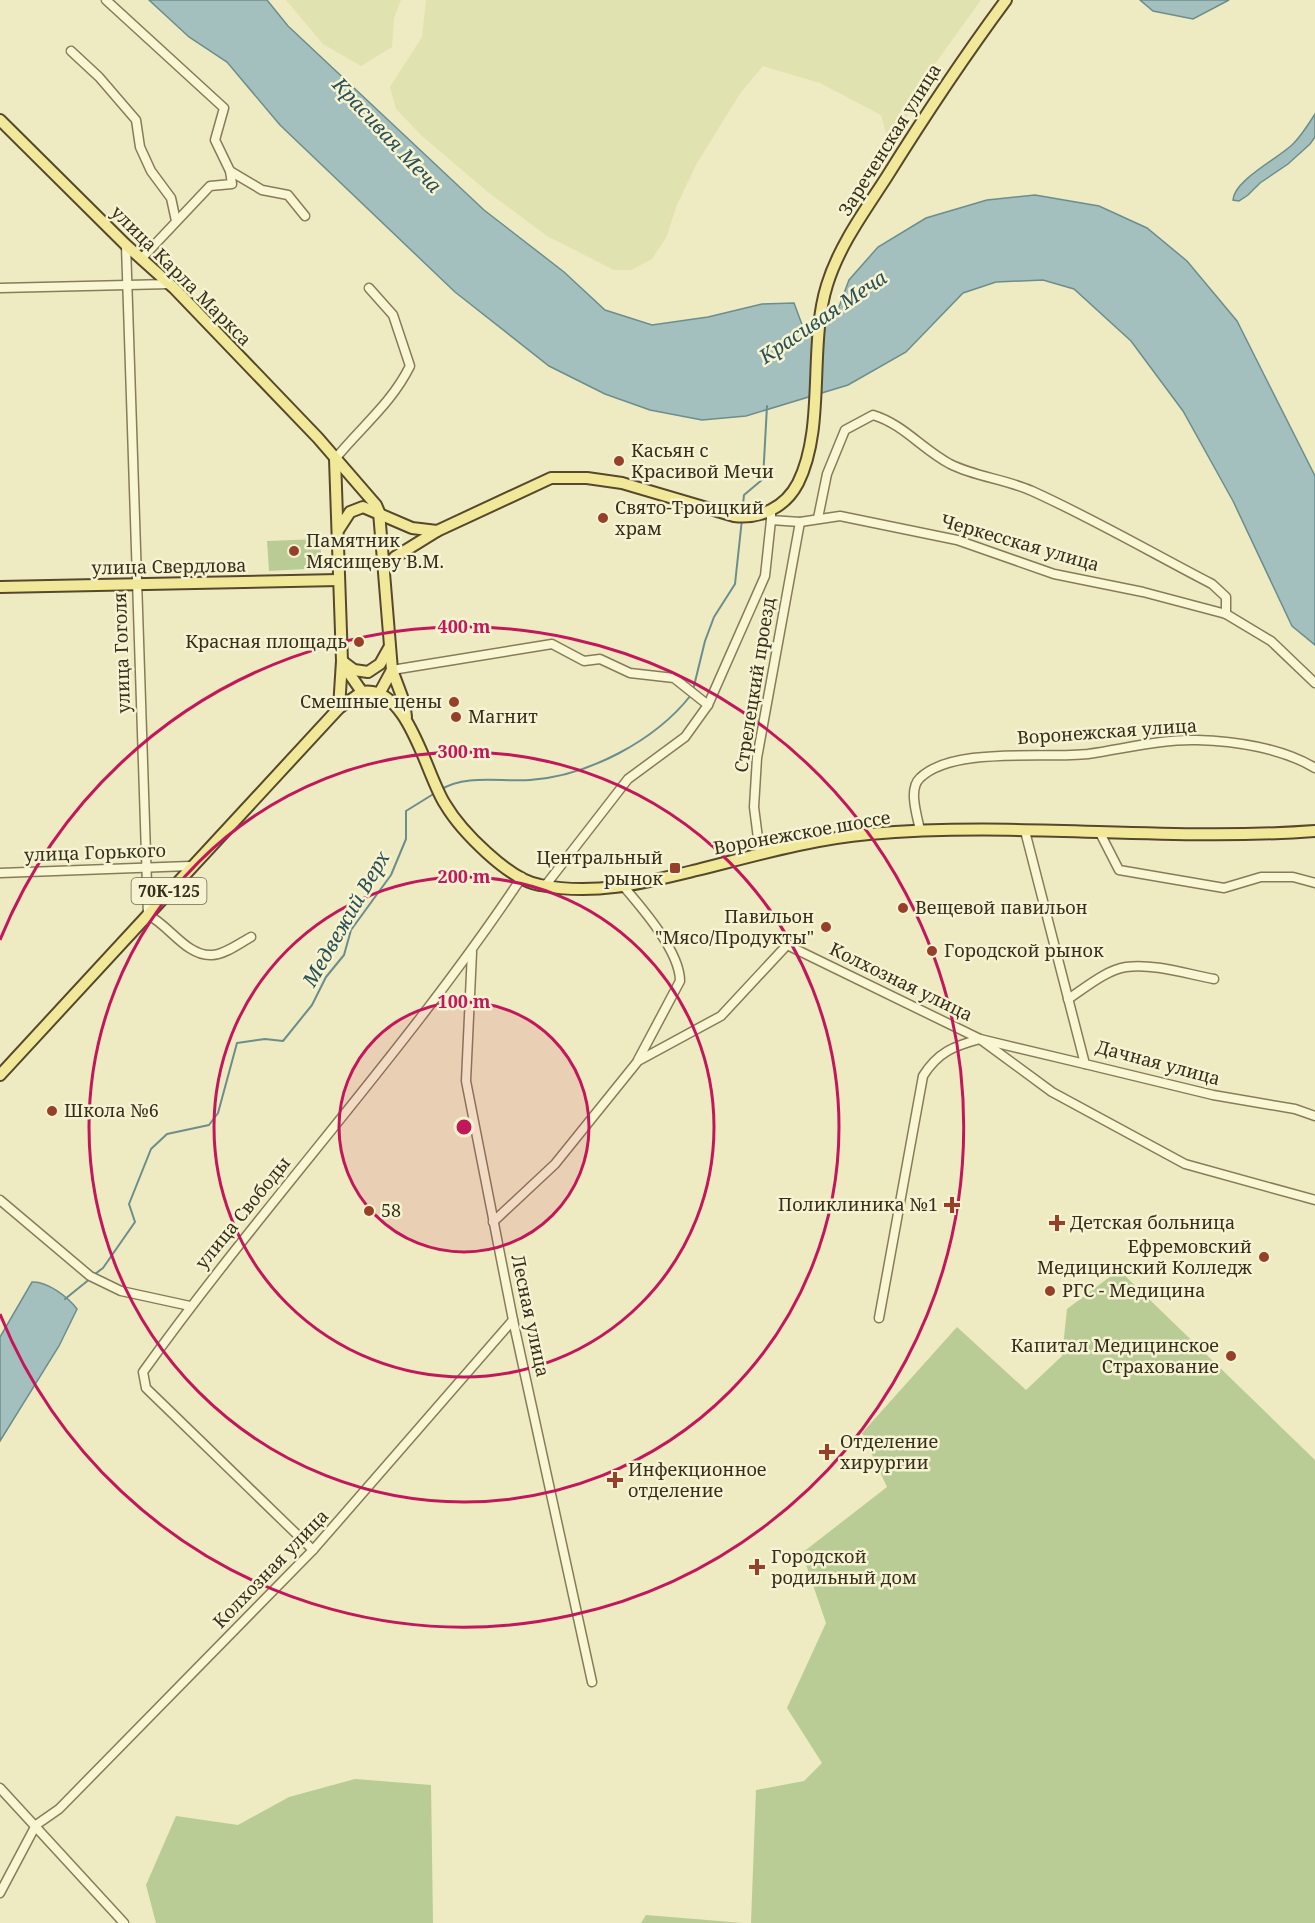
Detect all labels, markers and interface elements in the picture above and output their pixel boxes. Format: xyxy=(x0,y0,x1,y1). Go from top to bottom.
street label: Зареченская улица xyxy=(832,59,946,220)
water label: Красивая Меча xyxy=(326,70,448,198)
street label: улица Карла Маркса xyxy=(106,200,257,351)
water label: Красивая Меча xyxy=(753,264,892,370)
place label: Касьян с Красивой Мечи xyxy=(631,438,774,483)
marker: Касьян с Красивой Мечи xyxy=(612,454,626,468)
place label: Свято-Троицкий храм xyxy=(615,495,764,540)
street label: Черкесская улица xyxy=(938,508,1102,576)
marker: Свято-Троицкий храм xyxy=(596,511,610,525)
place label: Памятник Мясищеву В.М. xyxy=(306,528,444,573)
marker: Памятник Мясищеву В.М. xyxy=(287,544,301,558)
street label: улица Свердлова xyxy=(91,553,247,579)
street label: улица Гоголя xyxy=(107,592,135,714)
street label: Стрелецкий проезд xyxy=(728,596,780,774)
text: 400 m xyxy=(438,614,491,638)
place label: Красная площадь xyxy=(185,629,347,653)
marker: Красная площадь xyxy=(352,635,366,649)
place label: Смешные цены xyxy=(300,689,442,713)
marker: Смешные цены xyxy=(447,695,461,709)
place label: Магнит xyxy=(468,704,538,728)
marker: Магнит xyxy=(449,710,463,724)
street label: Воронежская улица xyxy=(1016,713,1198,749)
text: 300 m xyxy=(438,739,491,763)
street label: Воронежское шоссе xyxy=(712,805,892,859)
street label: улица Горького xyxy=(24,838,166,866)
place label: Центральный рынок xyxy=(536,845,663,890)
water label: Медвежий Верх xyxy=(295,846,396,992)
marker: Центральный рынок xyxy=(668,861,682,875)
text: 200 m xyxy=(438,864,491,888)
road number: 70К-125 xyxy=(132,878,207,904)
place label: Вещевой павильон xyxy=(915,895,1088,919)
marker: Вещевой павильон xyxy=(896,901,910,915)
place label: Павильон "Мясо/Продукты" xyxy=(655,904,814,949)
marker: Павильон "Мясо/Продукты" xyxy=(819,920,833,934)
street label: Колхозная улица xyxy=(826,936,977,1026)
place label: Городской рынок xyxy=(944,938,1104,962)
marker: Городской рынок xyxy=(925,944,939,958)
text: 100 m xyxy=(438,989,491,1013)
street label: Дачная улица xyxy=(1093,1034,1223,1090)
place label: Школа №6 xyxy=(64,1098,159,1122)
marker: Школа №6 xyxy=(45,1104,59,1118)
centre of rings xyxy=(454,1117,474,1137)
street label: улица Свободы xyxy=(189,1151,295,1274)
place label: Поликлиника №1 xyxy=(778,1192,938,1216)
marker: Поликлиника №1 xyxy=(943,1196,961,1214)
place label: 58 xyxy=(381,1198,401,1222)
marker: 58 xyxy=(362,1204,376,1218)
place label: Детская больница xyxy=(1070,1210,1235,1234)
marker: Детская больница xyxy=(1048,1214,1066,1232)
place label: Ефремовский Медицинский Колледж xyxy=(1037,1234,1253,1279)
marker: Ефремовский Медицинский Колледж xyxy=(1257,1250,1271,1264)
street label: Лесная улица xyxy=(506,1252,556,1379)
place label: РГС - Медицина xyxy=(1062,1278,1206,1302)
marker: РГС - Медицина xyxy=(1043,1284,1057,1298)
place label: Капитал Медицинское Страхование xyxy=(1011,1333,1219,1378)
marker: Капитал Медицинское Страхование xyxy=(1224,1349,1238,1363)
place label: Отделение хирургии xyxy=(840,1429,938,1474)
marker: Отделение хирургии xyxy=(818,1443,836,1461)
place label: Инфекционное отделение xyxy=(628,1457,767,1502)
marker: Инфекционное отделение xyxy=(606,1471,624,1489)
street label: Колхозная улица xyxy=(207,1504,333,1633)
place label: Городской родильный дом xyxy=(771,1544,917,1589)
marker: Городской родильный дом xyxy=(748,1558,766,1576)

